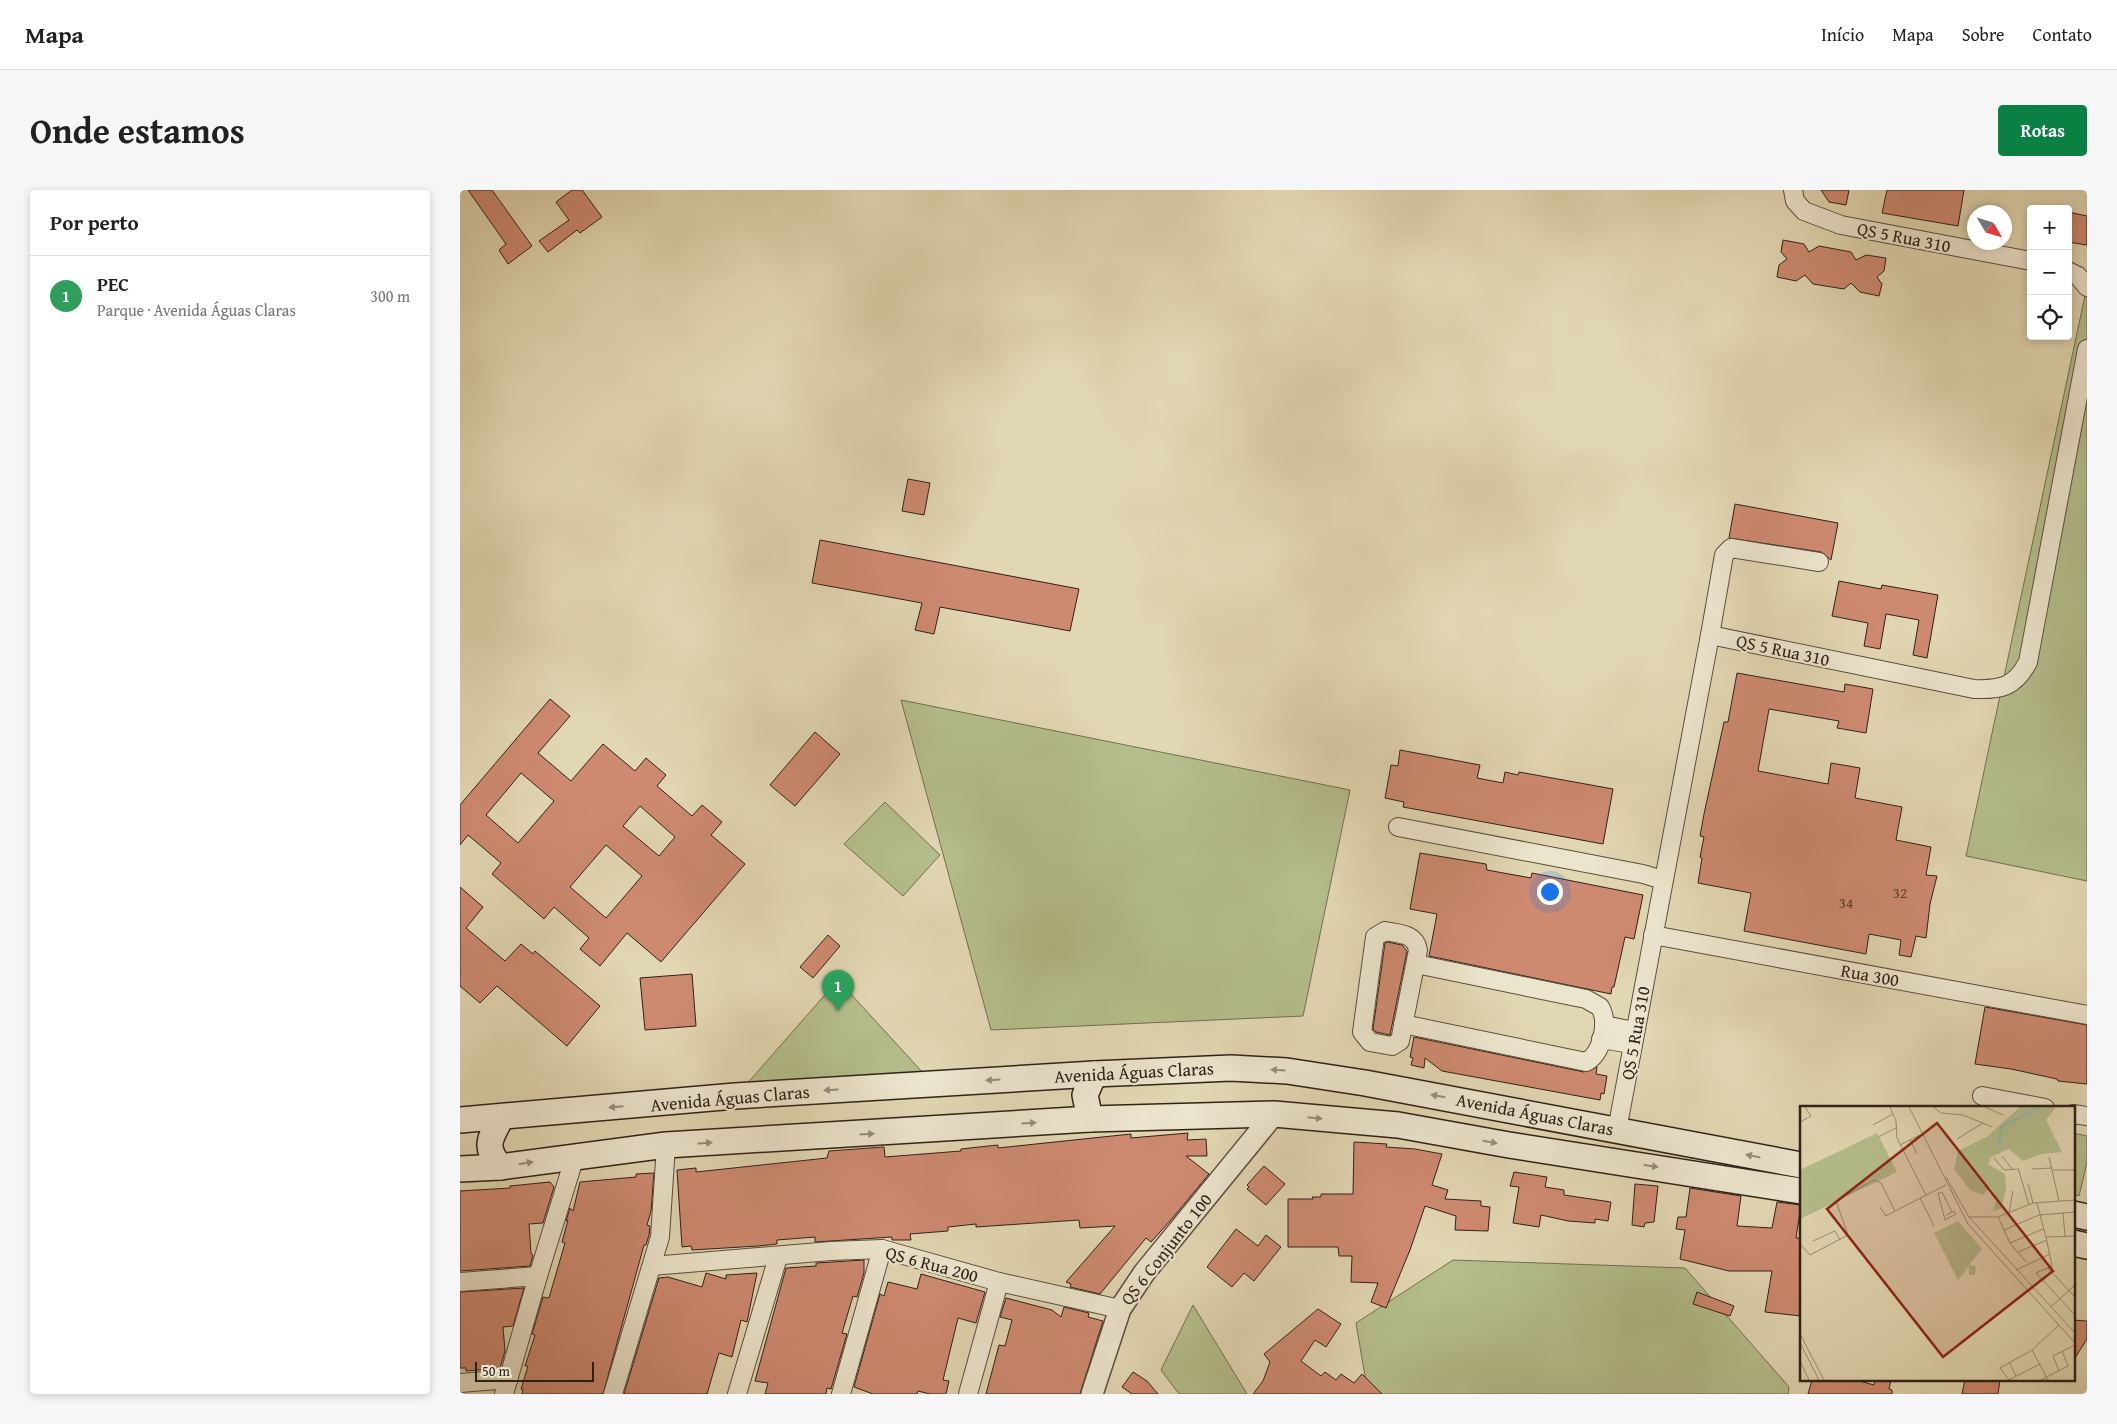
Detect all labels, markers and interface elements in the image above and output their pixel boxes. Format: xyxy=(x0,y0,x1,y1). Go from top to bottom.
text: Mapa xyxy=(25,17,84,52)
text: Início xyxy=(1821,21,1864,48)
text: Mapa xyxy=(1892,21,1934,48)
text: Sobre xyxy=(1962,21,2005,48)
text: Contato xyxy=(2033,21,2092,48)
text: Onde estamos xyxy=(30,105,245,156)
button: Rotas xyxy=(1998,105,2087,156)
north arrow xyxy=(1967,205,2012,250)
map controls xyxy=(2027,205,2072,340)
button: + xyxy=(2027,205,2072,250)
text: Por perto xyxy=(50,207,139,238)
street label: QS 5 Rua 310 xyxy=(1855,215,1953,259)
button: − xyxy=(2027,250,2072,295)
text: PEC xyxy=(97,270,129,298)
text: 1 xyxy=(62,284,70,308)
text: 300 m xyxy=(370,284,410,308)
button: locate xyxy=(2027,295,2072,340)
text: Parque · Avenida Águas Claras xyxy=(97,298,296,322)
street label: QS 5 Rua 310 xyxy=(1734,627,1833,673)
your location xyxy=(1537,879,1563,905)
house number: 32 xyxy=(1893,882,1907,903)
house number: 34 xyxy=(1839,892,1853,913)
street label: Rua 300 xyxy=(1839,957,1902,993)
pin: 1 xyxy=(822,970,854,1011)
street label: QS 5 Rua 310 xyxy=(1613,984,1657,1082)
street label: Avenida Águas Claras xyxy=(1054,1054,1214,1090)
one-way arrow xyxy=(1270,1066,1286,1074)
one-way arrow xyxy=(985,1076,1001,1084)
street label: Avenida Águas Claras xyxy=(649,1078,811,1118)
one-way arrow xyxy=(822,1086,838,1094)
street label: Avenida Águas Claras xyxy=(1454,1086,1616,1142)
one-way arrow xyxy=(1430,1092,1446,1100)
one-way arrow xyxy=(608,1103,624,1111)
inset map xyxy=(1800,1106,2074,1382)
one-way arrow xyxy=(1307,1115,1323,1123)
one-way arrow xyxy=(1021,1119,1037,1127)
one-way arrow xyxy=(859,1130,875,1138)
one-way arrow xyxy=(1482,1138,1498,1146)
one-way arrow xyxy=(697,1139,713,1147)
one-way arrow xyxy=(1745,1152,1760,1160)
one-way arrow xyxy=(518,1159,534,1167)
one-way arrow xyxy=(1643,1163,1659,1171)
street label: QS 6 Conjunto 100 xyxy=(1114,1187,1219,1311)
street label: QS 6 Rua 200 xyxy=(883,1239,982,1289)
scale bar xyxy=(475,1359,594,1382)
text: 50 m xyxy=(482,1361,510,1381)

